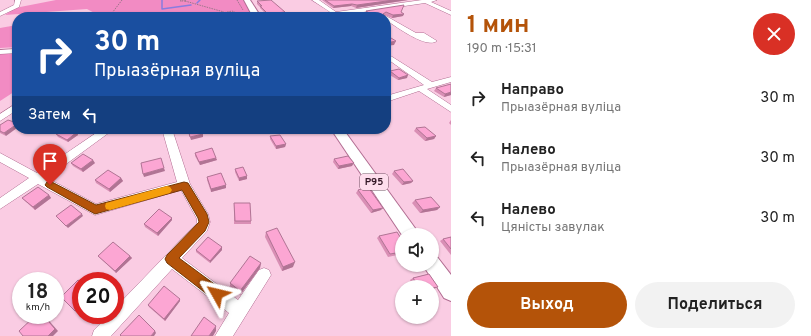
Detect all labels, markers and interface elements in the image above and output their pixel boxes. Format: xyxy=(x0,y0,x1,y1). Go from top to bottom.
text: 1 мин xyxy=(467,11,529,41)
button: close xyxy=(753,13,795,55)
text: 30 m xyxy=(94,25,160,61)
icon: right xyxy=(28,28,80,80)
text: 190 m · 15:31 xyxy=(467,41,537,57)
text: Прыазёрная вуліца xyxy=(94,60,260,83)
text: Направо xyxy=(501,81,564,100)
icon: right xyxy=(467,87,489,109)
text: 30 m xyxy=(760,89,795,108)
text: Прыазёрная вуліца xyxy=(501,100,621,116)
icon: left xyxy=(79,104,101,126)
text: Затем xyxy=(28,106,71,125)
text: Налево xyxy=(501,141,556,160)
pin xyxy=(33,144,67,185)
icon: left xyxy=(467,147,489,169)
text: 30 m xyxy=(760,149,795,168)
icon: arrive xyxy=(39,150,61,172)
text: Прыазёрная вуліца xyxy=(501,160,621,176)
road number: Р95 xyxy=(360,174,388,190)
text: Налево xyxy=(501,201,556,220)
icon: left xyxy=(467,207,489,229)
text: 30 m xyxy=(760,209,795,228)
text: Цяністы завулак xyxy=(501,220,605,236)
map controls xyxy=(395,228,439,324)
button: sound xyxy=(395,228,439,272)
speed limit sign: 20 xyxy=(72,272,124,324)
position arrow xyxy=(196,273,238,315)
text: 18 xyxy=(28,280,48,306)
button: + xyxy=(395,280,439,324)
button: Выход xyxy=(467,282,627,328)
button: Поделиться xyxy=(635,282,795,328)
text: km/h xyxy=(26,301,50,314)

